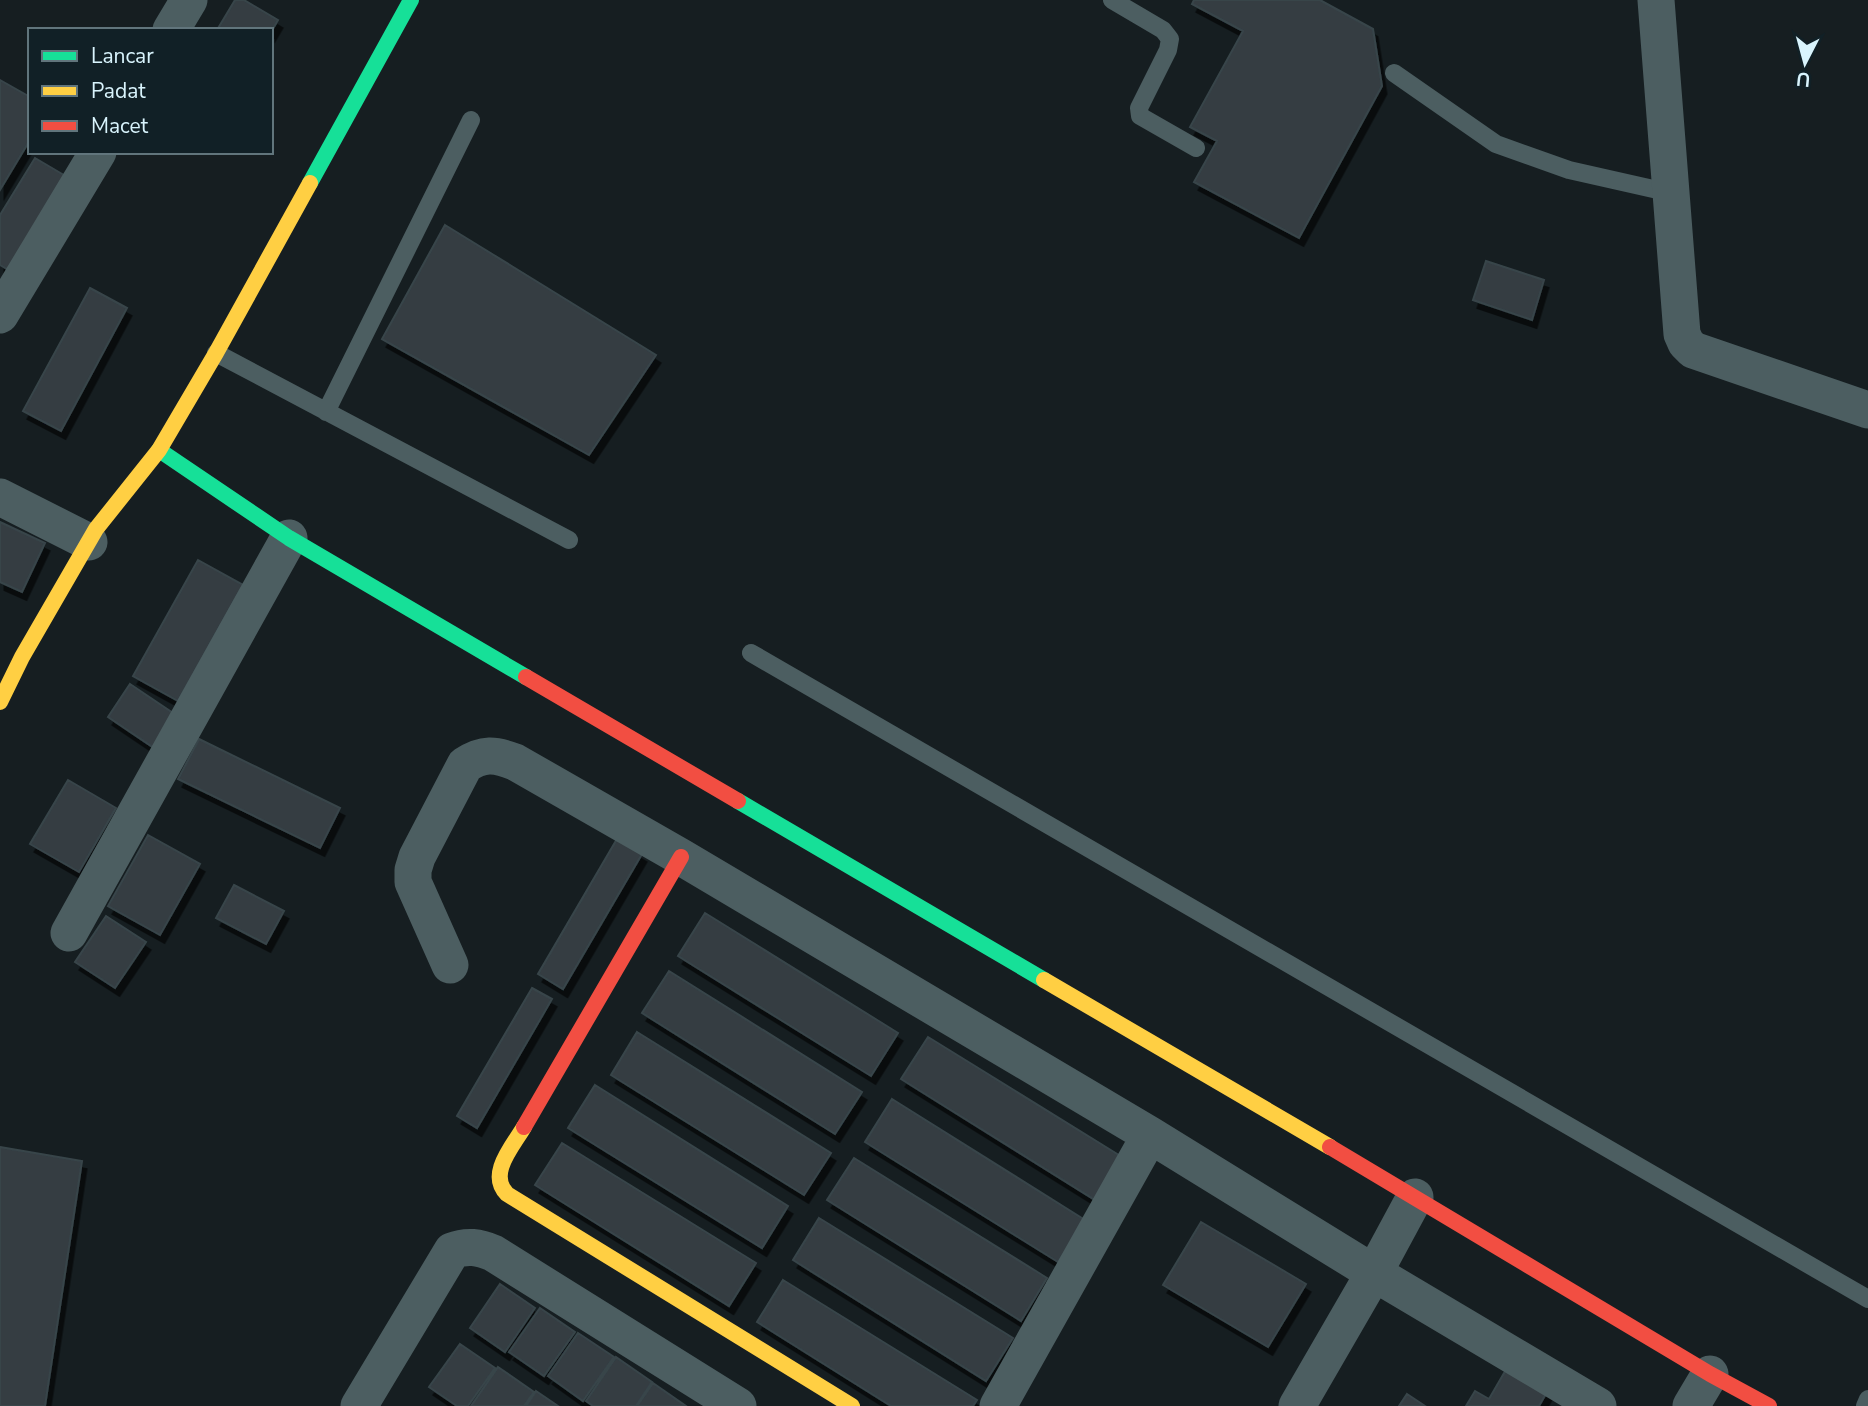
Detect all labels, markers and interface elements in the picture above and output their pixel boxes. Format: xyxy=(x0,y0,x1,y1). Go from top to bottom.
legend xyxy=(28,28,273,154)
north arrow xyxy=(1770,28,1840,98)
text: Lancar xyxy=(91,42,154,70)
text: U xyxy=(1795,65,1812,93)
text: Padat xyxy=(91,77,146,105)
text: Macet xyxy=(91,112,149,140)

